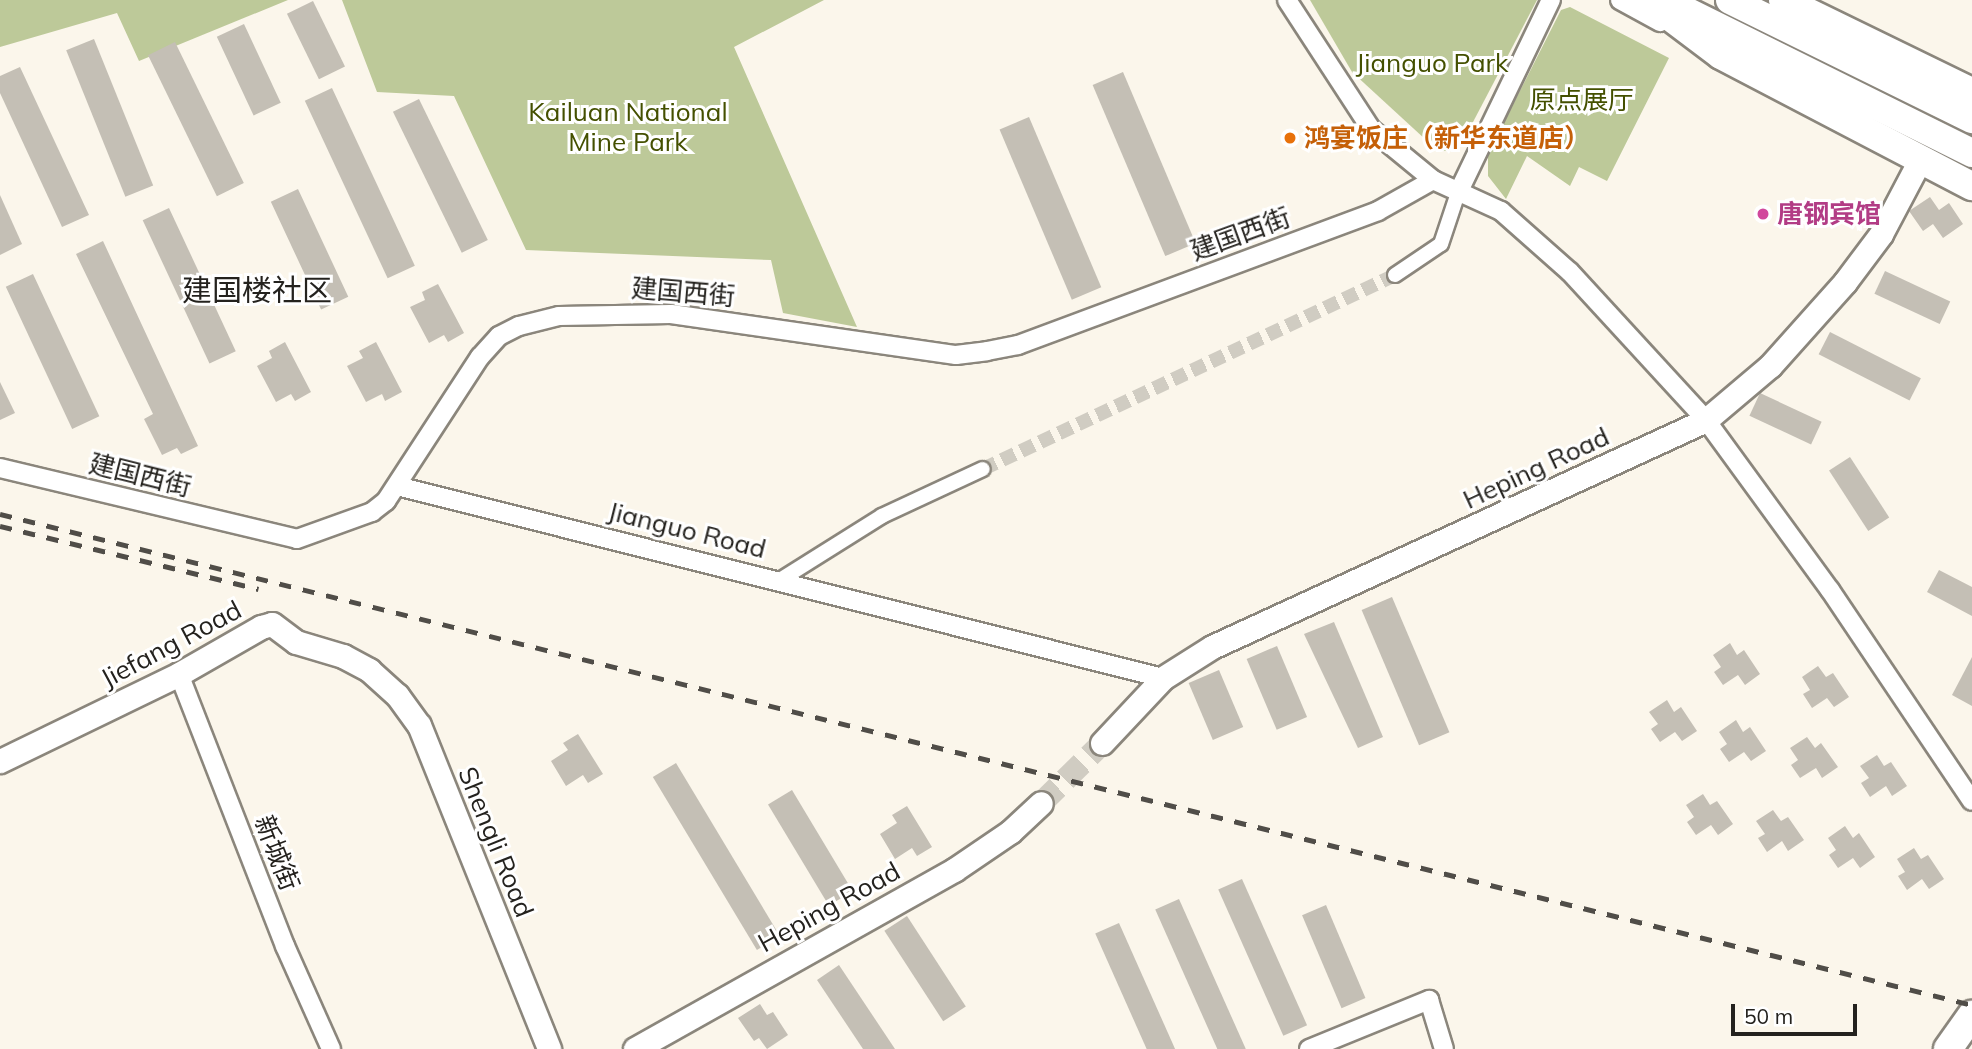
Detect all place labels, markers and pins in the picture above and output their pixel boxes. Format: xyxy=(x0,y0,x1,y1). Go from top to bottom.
place label: 鸿宴饭庄（新华东道店） xyxy=(1304,122,1590,154)
marker: 鸿宴饭庄（新华东道店） xyxy=(1282,130,1298,146)
place label: 唐钢宾馆 xyxy=(1777,198,1881,230)
marker: 唐钢宾馆 xyxy=(1755,206,1771,222)

